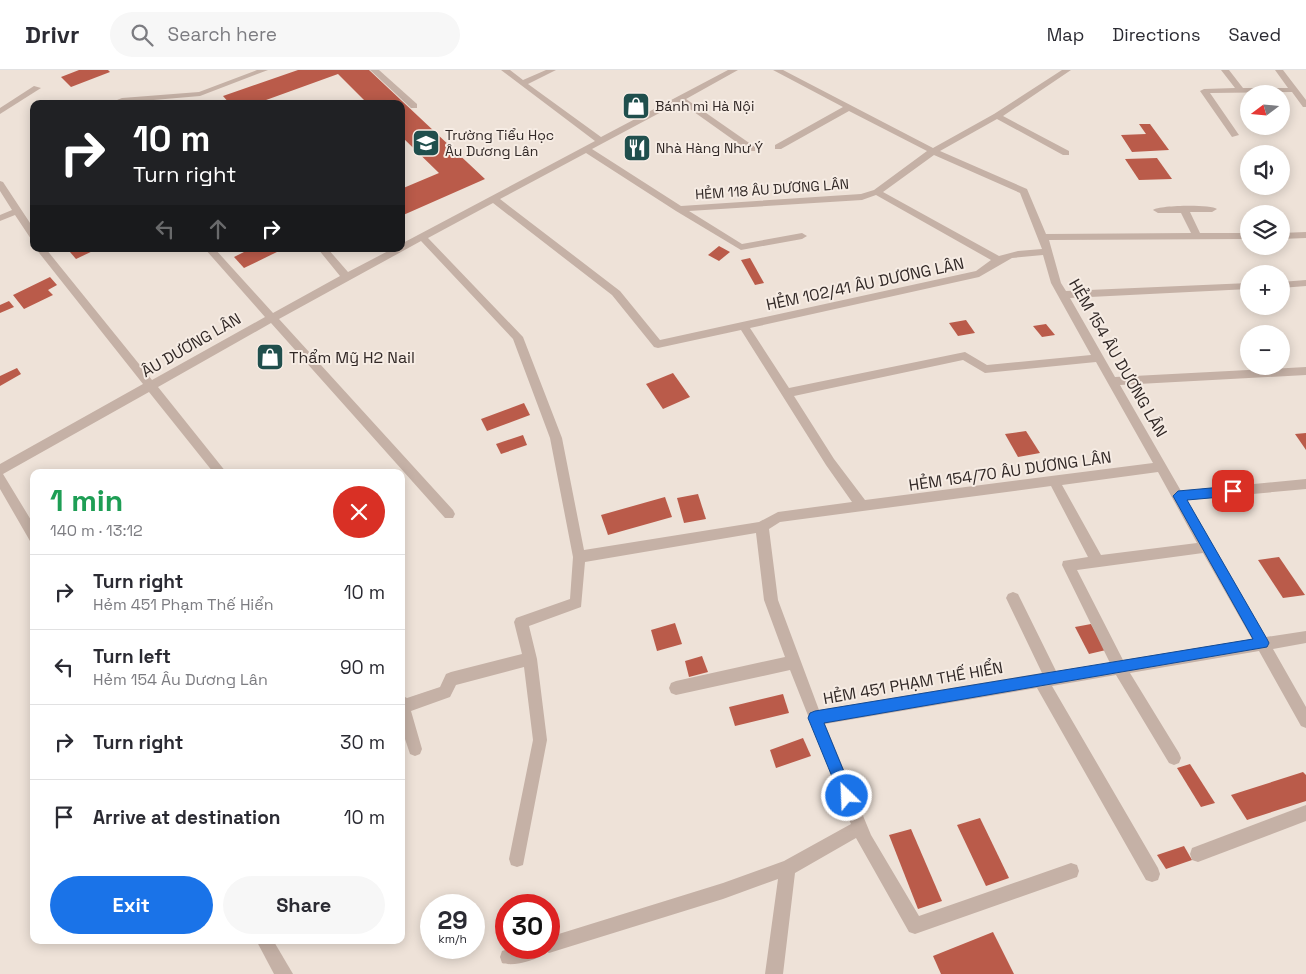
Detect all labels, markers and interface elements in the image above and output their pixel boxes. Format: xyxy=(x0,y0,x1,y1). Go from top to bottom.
search box xyxy=(110,12,460,57)
text: Drivr xyxy=(25,19,80,50)
icon: search xyxy=(128,21,156,49)
text: Search here xyxy=(168,22,277,47)
text: Map xyxy=(1047,23,1084,46)
text: Directions xyxy=(1112,23,1201,46)
text: Saved xyxy=(1229,23,1281,46)
north arrow xyxy=(1240,85,1290,135)
map controls xyxy=(1240,85,1290,375)
shop icon: Bánh mì Hà Nội xyxy=(621,91,651,121)
place label: Bánh mì Hà Nội xyxy=(655,97,754,115)
text: 10 m xyxy=(133,117,210,161)
icon: right xyxy=(50,120,115,185)
place label: Trường Tiểu Học Âu Dương Lân xyxy=(445,126,554,160)
school or university icon: Trường Tiểu Học Âu Dương Lân xyxy=(411,128,441,158)
restaurant icon: Nhà Hàng Như Ý xyxy=(622,133,652,163)
place label: Nhà Hàng Như Ý xyxy=(656,139,763,157)
button: sound xyxy=(1240,145,1290,195)
text: Turn right xyxy=(133,160,236,188)
street label: HẺM 118 ÂU DƯƠNG LÂN xyxy=(694,175,850,203)
button: layers xyxy=(1240,205,1290,255)
icon: left xyxy=(151,215,179,243)
icon: ahead xyxy=(204,215,232,243)
icon: right xyxy=(257,215,285,243)
street label: HẺM 102/41 ÂU DƯƠNG LÂN xyxy=(764,253,966,315)
button: + xyxy=(1240,265,1290,315)
street label: HẺM 154 ÂU DƯƠNG LÂN xyxy=(1064,275,1172,441)
street label: ÂU DƯƠNG LÂN xyxy=(137,308,245,382)
button: − xyxy=(1240,325,1290,375)
shop icon: Thẩm Mỹ H2 Nail xyxy=(255,342,285,372)
place label: Thẩm Mỹ H2 Nail xyxy=(289,347,415,368)
street label: HẺM 154/70 ÂU DƯƠNG LÂN xyxy=(907,446,1113,496)
pin xyxy=(1212,470,1254,512)
icon: arrive xyxy=(1219,477,1247,505)
text: 1 min xyxy=(50,481,123,520)
button: close xyxy=(333,486,385,538)
text: 140 m · 13:12 xyxy=(50,520,143,541)
text: Turn right xyxy=(93,569,183,594)
icon: right xyxy=(50,578,78,606)
text: 10 m xyxy=(344,580,385,605)
text: Hẻm 451 Phạm Thế Hiển xyxy=(93,594,274,615)
text: Turn left xyxy=(93,644,171,669)
icon: left xyxy=(50,653,78,681)
text: 90 m xyxy=(340,655,385,680)
street label: HẺM 451 PHẠM THẾ HIỂN xyxy=(821,656,1005,709)
text: Hẻm 154 Âu Dương Lân xyxy=(93,669,268,690)
icon: right xyxy=(50,728,78,756)
text: Turn right xyxy=(93,730,183,755)
text: 30 m xyxy=(340,730,385,755)
position arrow xyxy=(820,769,872,821)
icon: arrive xyxy=(50,803,78,831)
text: Arrive at destination xyxy=(93,805,281,830)
text: 10 m xyxy=(344,805,385,830)
button: Exit xyxy=(50,876,213,934)
button: Share xyxy=(223,876,385,934)
speed limit sign: 30 xyxy=(495,894,560,959)
text: 29 xyxy=(437,904,468,936)
text: km/h xyxy=(438,931,467,947)

